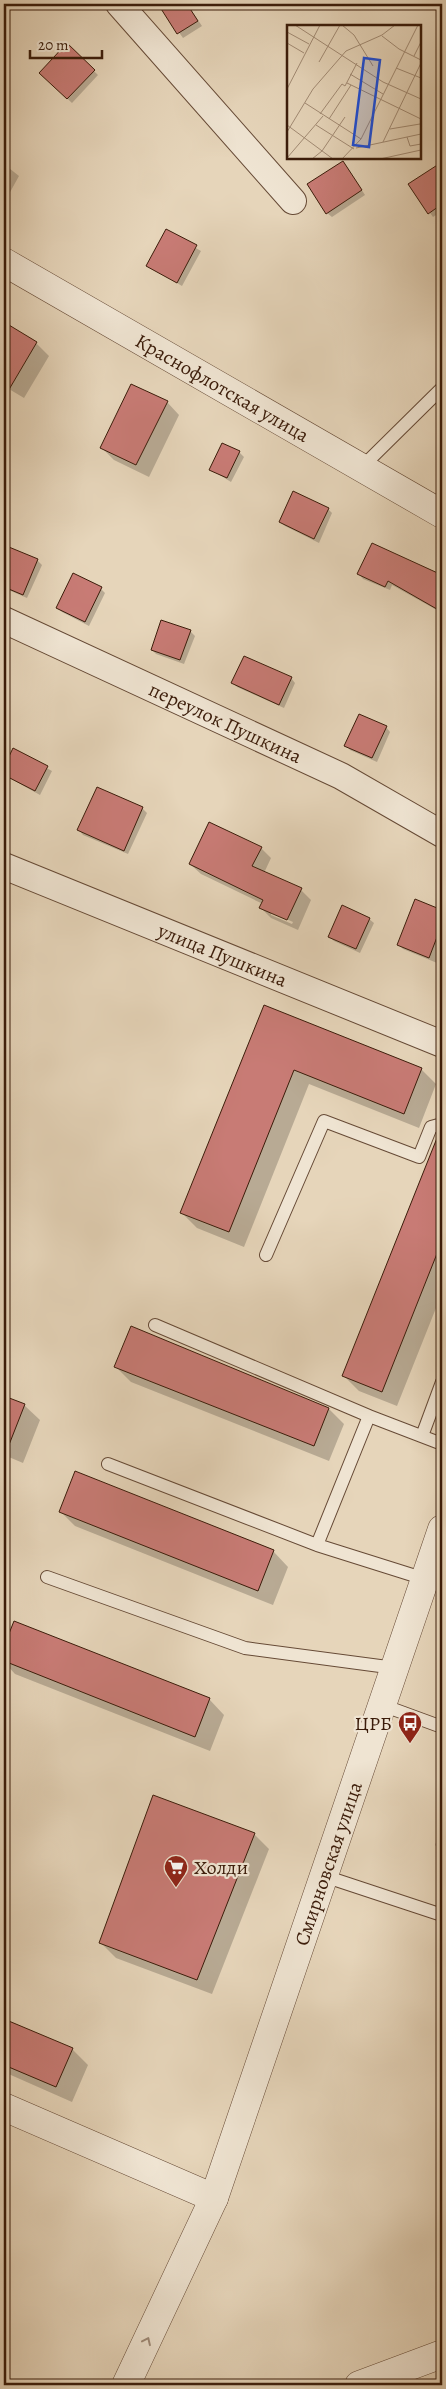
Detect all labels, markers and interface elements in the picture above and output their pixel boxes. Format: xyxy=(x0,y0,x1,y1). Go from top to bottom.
inset map xyxy=(287,25,421,159)
scale bar xyxy=(30,28,102,60)
text: 20 m xyxy=(38,35,69,55)
street label: Краснофлотская улица xyxy=(130,327,315,449)
street label: переулок Пушкина xyxy=(144,676,307,770)
street label: улица Пушкина xyxy=(153,917,292,994)
place label: ЦРБ xyxy=(355,1710,392,1737)
bus stop icon: ЦРБ xyxy=(397,1710,423,1744)
street label: Смирновская улица xyxy=(288,1777,369,1949)
supermarket icon: Холди xyxy=(163,1854,189,1888)
place label: Холди xyxy=(194,1854,248,1881)
one-way arrow xyxy=(140,2337,151,2346)

